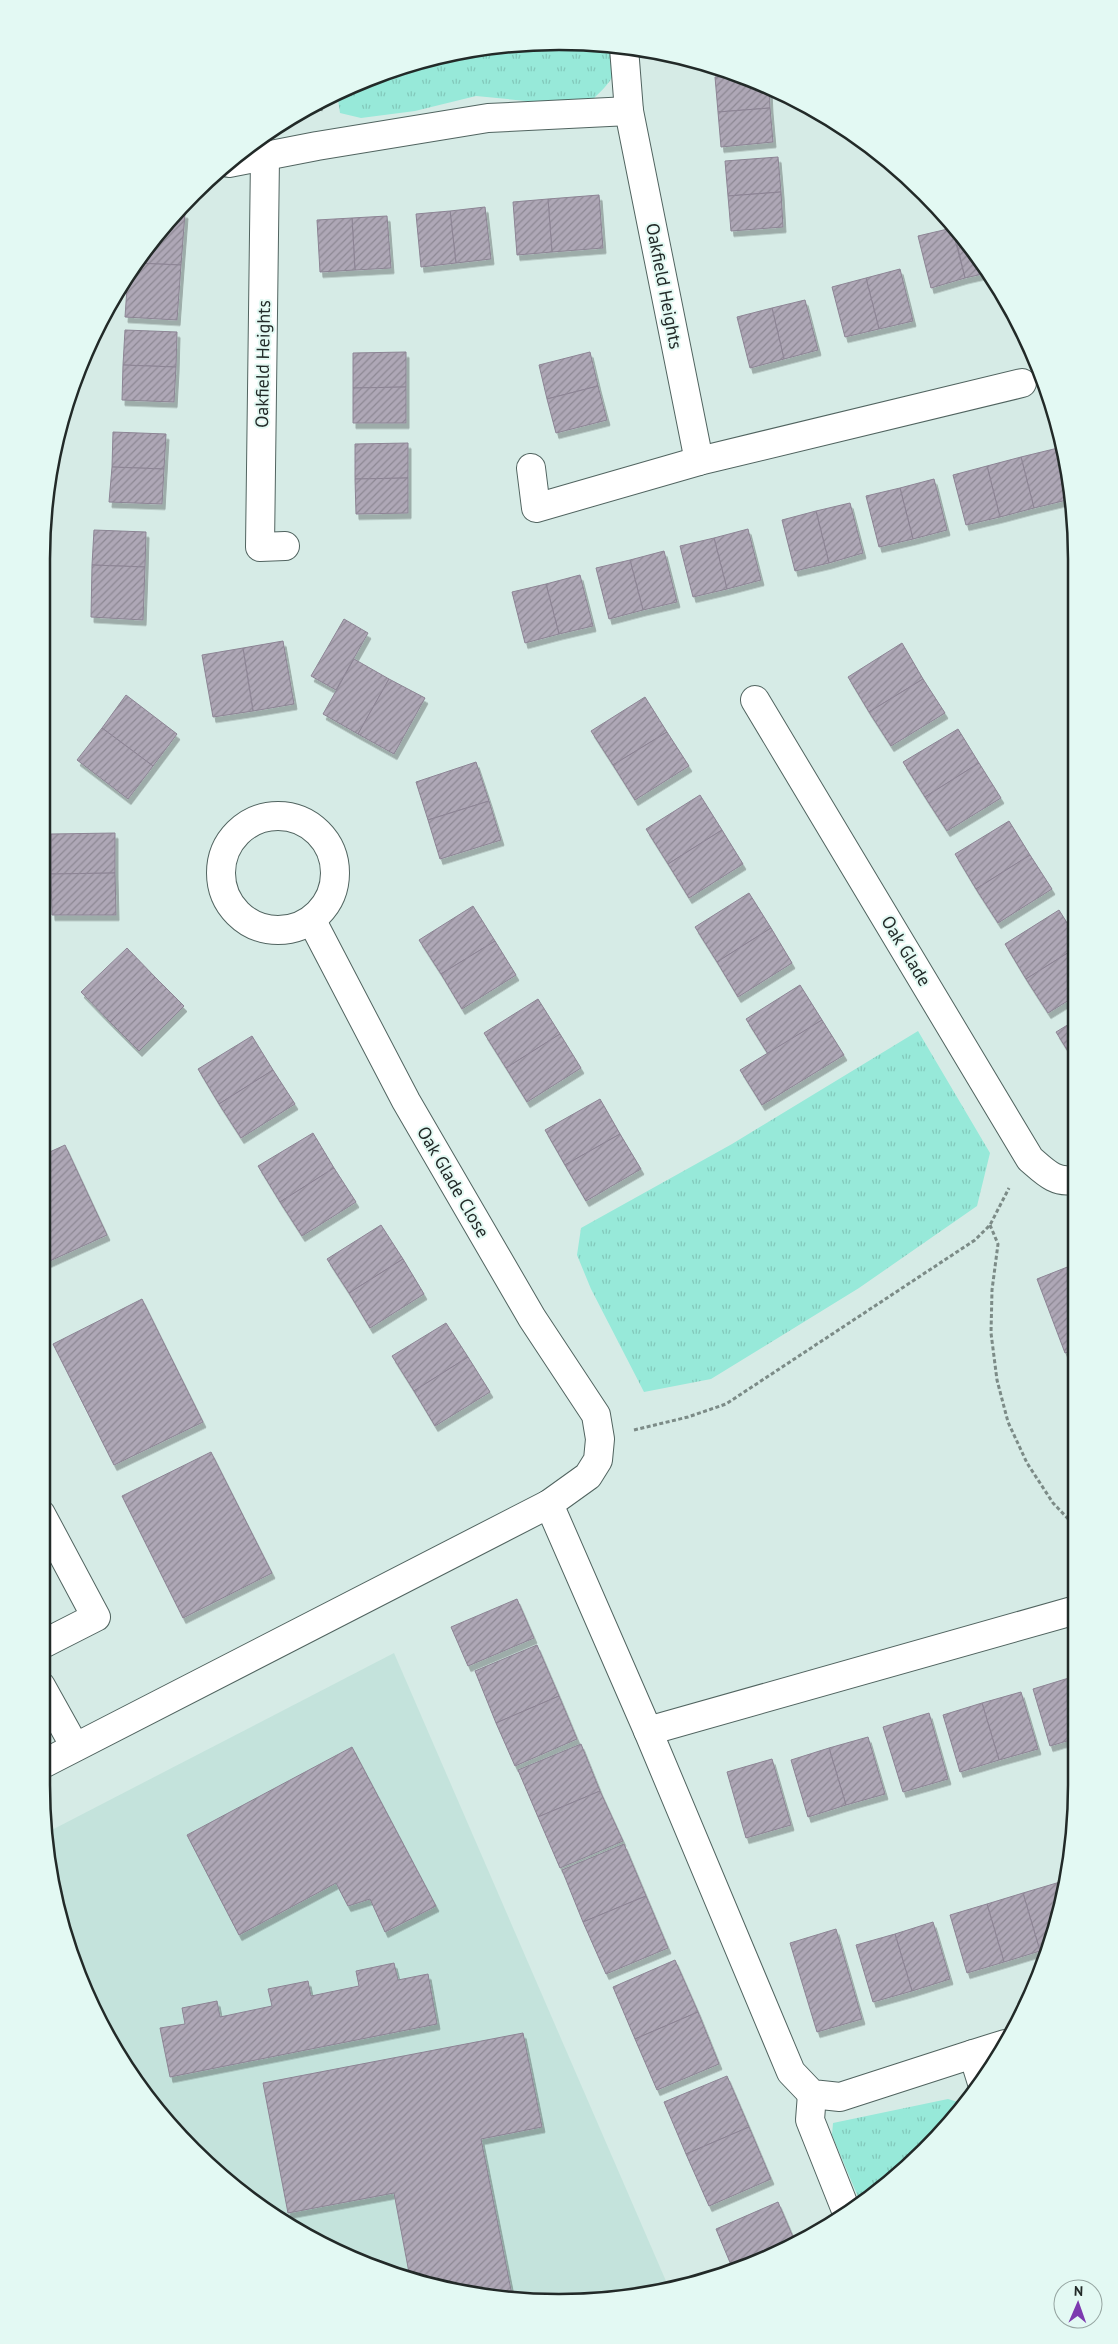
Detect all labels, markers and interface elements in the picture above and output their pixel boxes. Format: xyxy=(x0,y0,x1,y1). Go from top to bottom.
street label: Oakfield Heights xyxy=(641,221,688,351)
street label: Oakfield Heights xyxy=(250,300,275,428)
street label: Oak Glade xyxy=(876,911,936,990)
street label: Oak Glade Close xyxy=(412,1122,495,1242)
north arrow xyxy=(1053,2279,1103,2329)
text: N xyxy=(1074,2282,1083,2300)

